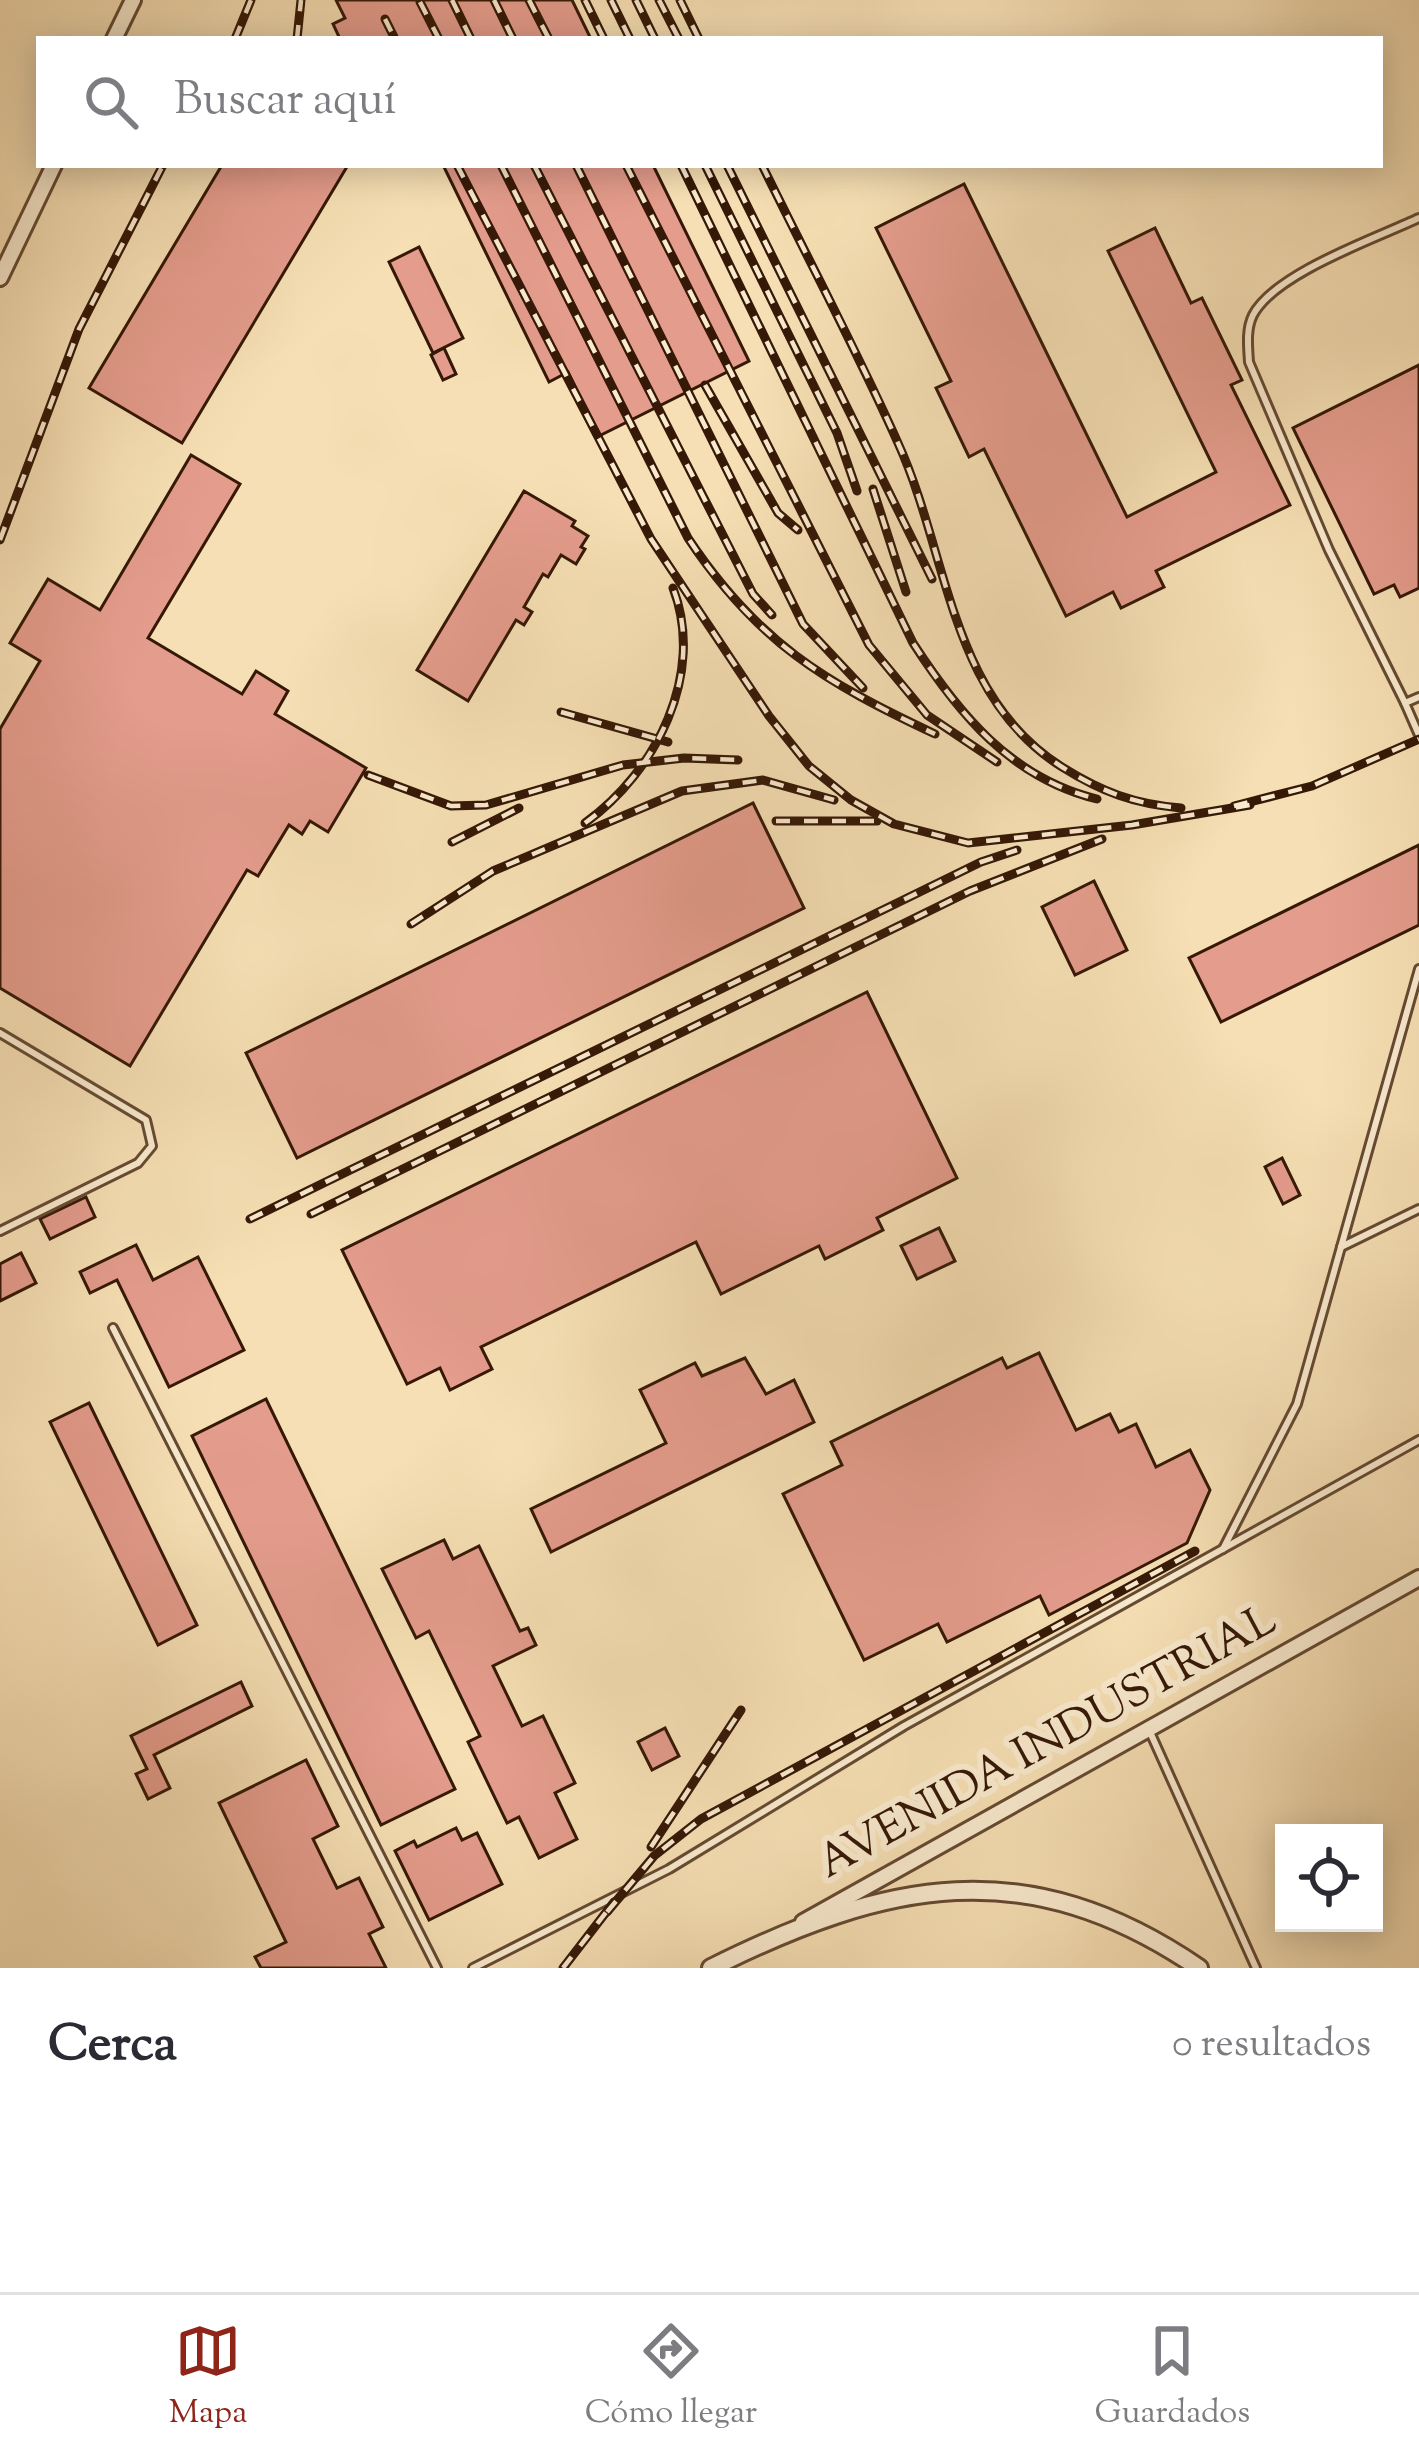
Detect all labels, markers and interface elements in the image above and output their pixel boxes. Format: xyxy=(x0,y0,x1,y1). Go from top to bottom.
search box xyxy=(36,36,1383,168)
icon: search xyxy=(78,69,144,135)
text: Buscar aquí xyxy=(174,70,396,135)
street label: AVENIDA INDUSTRIAL xyxy=(807,1590,1289,1898)
map controls xyxy=(1275,1824,1383,1932)
button: locate xyxy=(1275,1824,1383,1932)
text: Cerca xyxy=(48,2010,177,2083)
text: 0 resultados xyxy=(1172,2018,1371,2074)
tab: Mapa xyxy=(169,2318,247,2438)
tab: Cómo llegar xyxy=(585,2318,757,2438)
tab: Guardados xyxy=(1094,2318,1250,2438)

